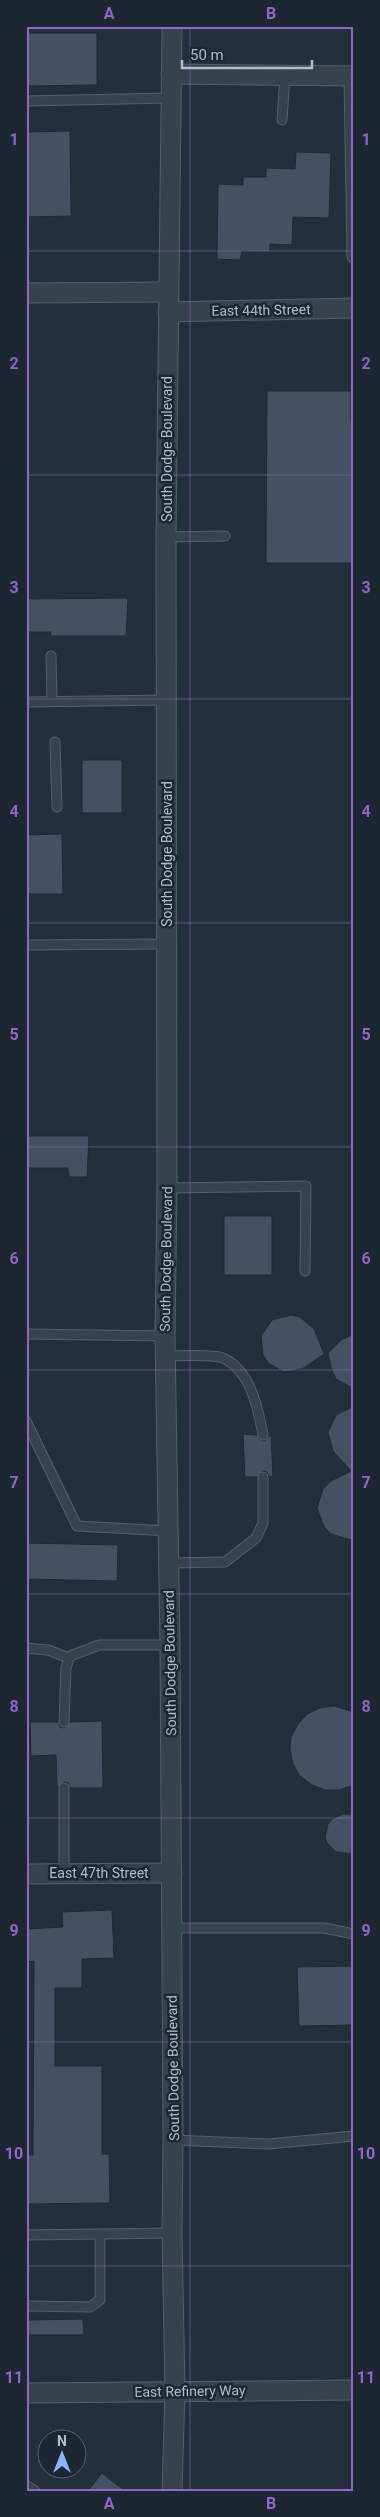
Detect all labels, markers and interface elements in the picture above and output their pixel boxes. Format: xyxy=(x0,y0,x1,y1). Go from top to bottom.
text: A xyxy=(104,4,115,23)
text: B xyxy=(266,4,276,23)
scale bar xyxy=(182,38,312,70)
text: 50 m xyxy=(190,46,224,64)
text: 1 xyxy=(9,130,19,149)
text: 1 xyxy=(361,130,371,149)
street label: East 44th Street xyxy=(211,301,311,319)
text: 2 xyxy=(9,354,19,373)
text: 2 xyxy=(361,354,371,373)
street label: South Dodge Boulevard xyxy=(159,376,175,522)
text: 3 xyxy=(9,578,19,597)
text: 3 xyxy=(361,578,371,597)
street label: South Dodge Boulevard xyxy=(159,781,175,927)
text: 4 xyxy=(9,802,19,821)
text: 4 xyxy=(361,802,371,821)
text: 5 xyxy=(9,1025,19,1044)
text: 5 xyxy=(361,1025,371,1044)
street label: South Dodge Boulevard xyxy=(157,1186,175,1332)
text: 6 xyxy=(9,1249,19,1268)
text: 6 xyxy=(361,1249,371,1268)
text: 7 xyxy=(9,1473,19,1492)
text: 7 xyxy=(361,1473,371,1492)
street label: South Dodge Boulevard xyxy=(161,1590,179,1736)
text: 8 xyxy=(9,1697,19,1716)
text: 8 xyxy=(361,1697,371,1716)
street label: East 47th Street xyxy=(49,1865,149,1881)
text: 9 xyxy=(9,1921,19,1940)
text: 9 xyxy=(361,1921,371,1940)
street label: South Dodge Boulevard xyxy=(164,1995,182,2141)
text: 10 xyxy=(5,2144,23,2163)
text: 10 xyxy=(357,2144,375,2163)
text: 11 xyxy=(5,2368,23,2387)
text: 11 xyxy=(357,2368,375,2387)
street label: East Refinery Way xyxy=(134,2382,246,2400)
north arrow xyxy=(38,2430,88,2480)
text: N xyxy=(57,2433,67,2449)
text: A xyxy=(104,2494,115,2513)
text: B xyxy=(266,2494,276,2513)

